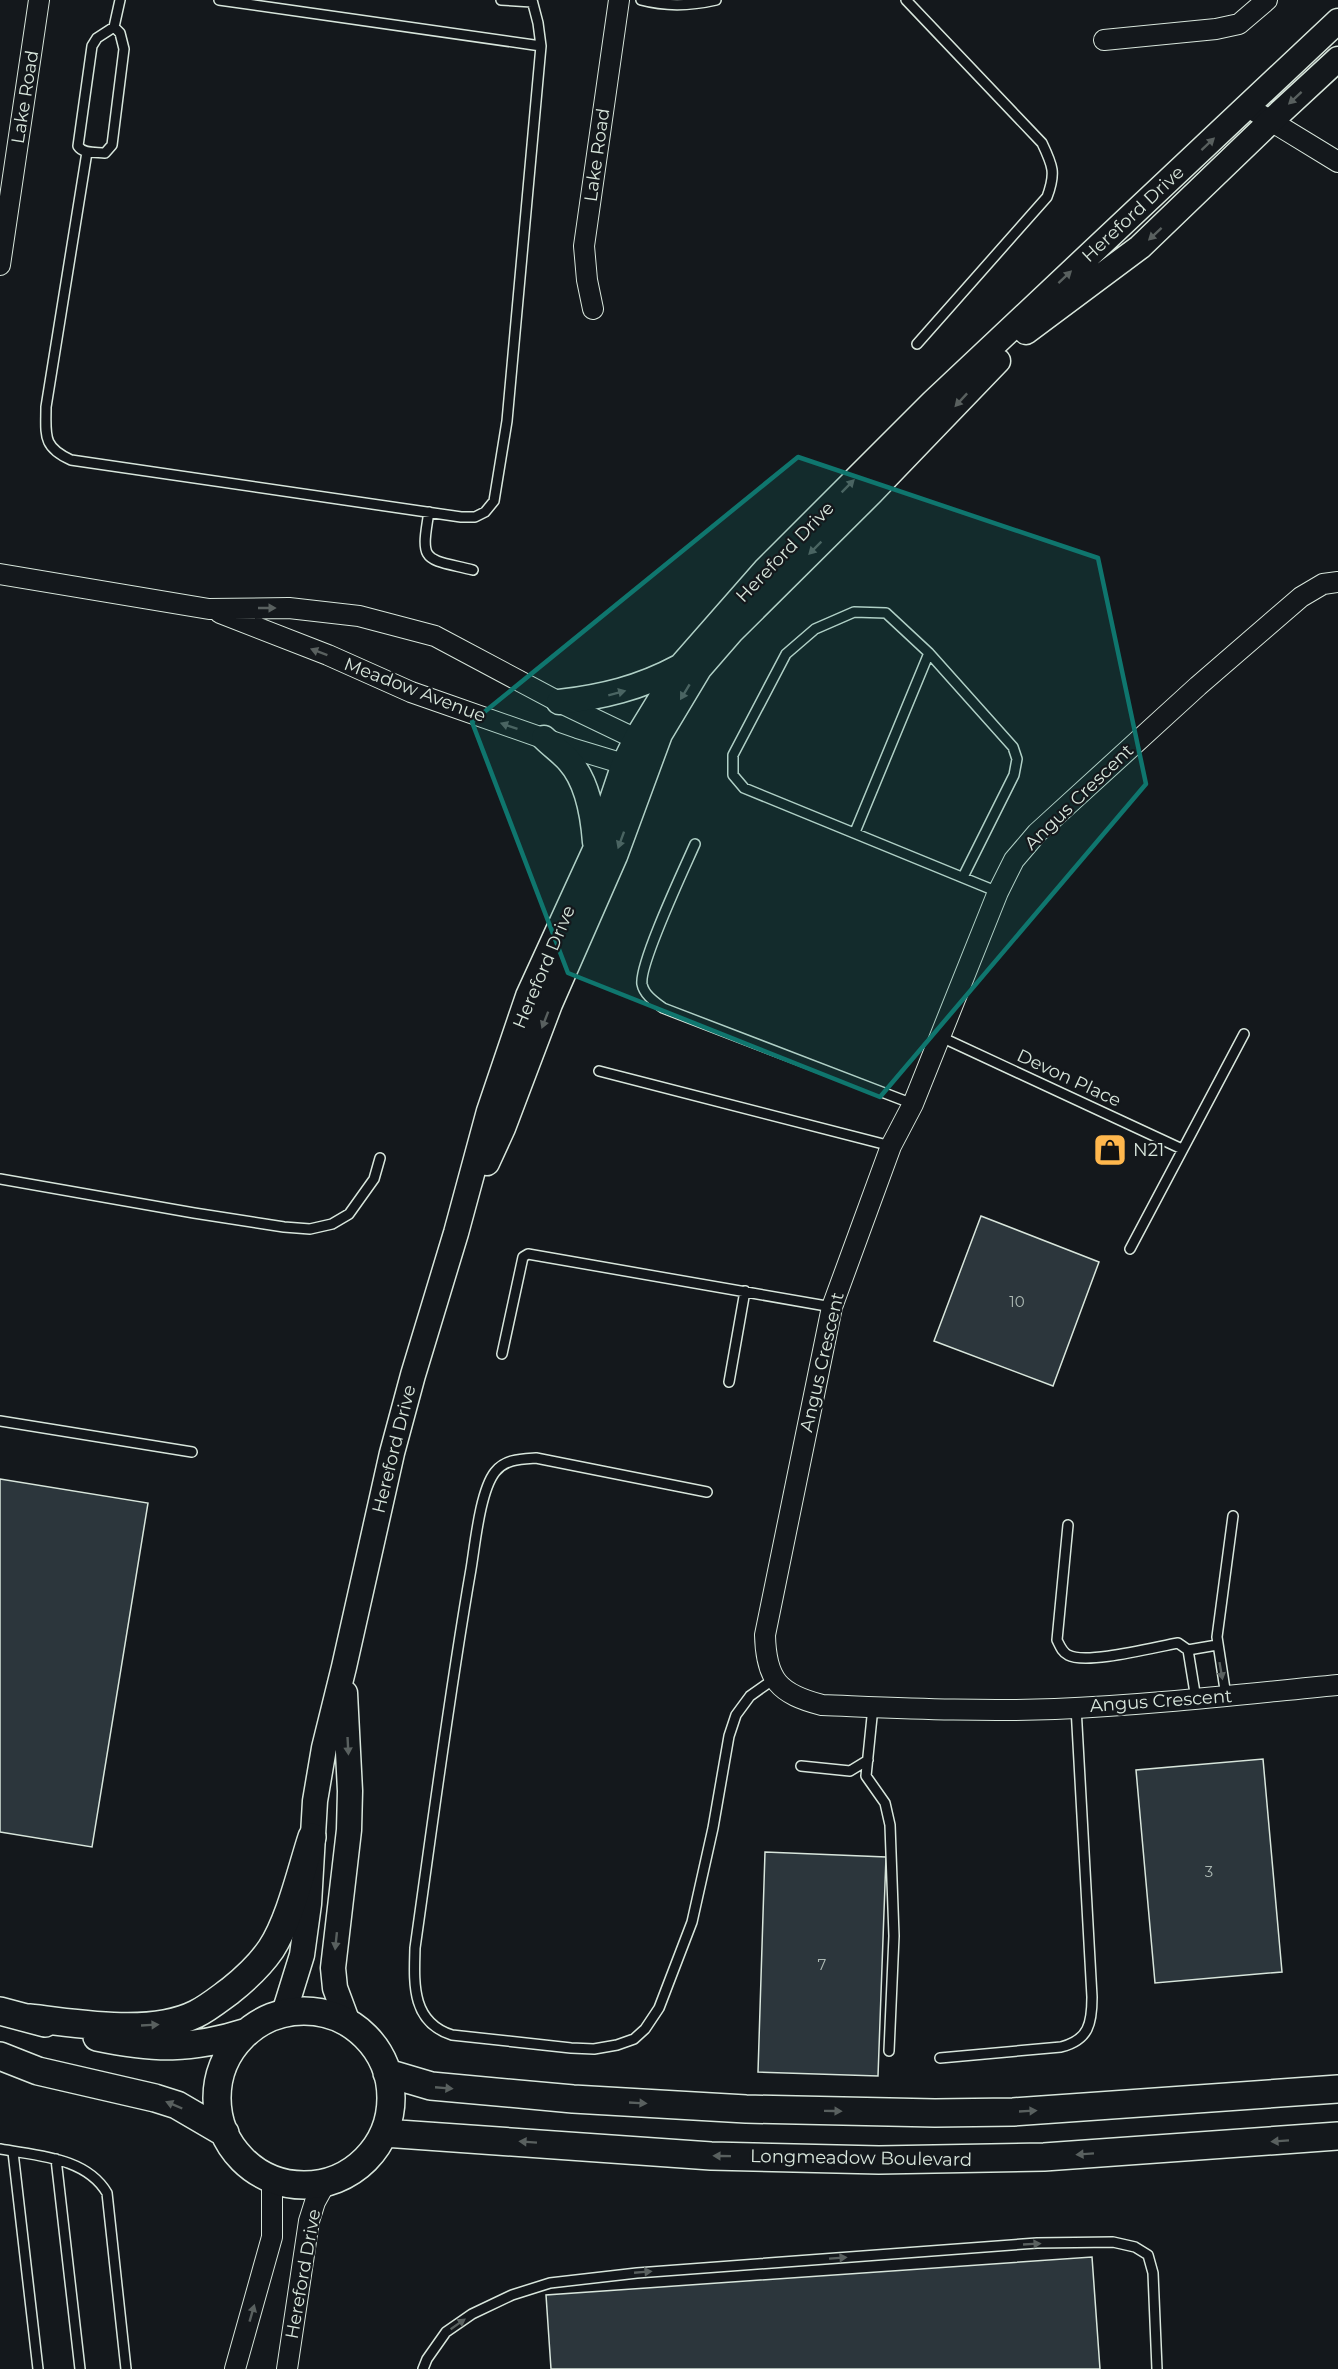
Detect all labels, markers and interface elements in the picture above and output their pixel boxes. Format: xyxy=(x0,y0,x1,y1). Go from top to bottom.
street label: Lake Road xyxy=(7,49,43,145)
one-way arrow xyxy=(1288,91,1303,104)
street label: Lake Road xyxy=(580,107,614,203)
one-way arrow xyxy=(1200,138,1215,151)
street label: Hereford Drive xyxy=(1077,161,1189,267)
one-way arrow xyxy=(1148,227,1163,240)
one-way arrow xyxy=(1057,271,1072,284)
one-way arrow xyxy=(954,393,968,407)
one-way arrow xyxy=(840,480,854,494)
street label: Hereford Drive xyxy=(731,497,839,607)
one-way arrow xyxy=(809,541,823,555)
one-way arrow xyxy=(258,603,277,613)
one-way arrow xyxy=(310,646,328,656)
street label: Meadow Avenue xyxy=(341,653,489,727)
one-way arrow xyxy=(679,684,690,700)
one-way arrow xyxy=(607,687,626,697)
one-way arrow xyxy=(500,721,518,731)
street label: Angus Crescent xyxy=(1020,740,1138,854)
one-way arrow xyxy=(616,831,625,849)
street label: Hereford Drive xyxy=(508,902,580,1032)
one-way arrow xyxy=(539,1011,549,1029)
street label: Devon Place xyxy=(1013,1044,1125,1112)
shop icon: N21 xyxy=(1092,1132,1128,1168)
place label: N21 xyxy=(1133,1139,1164,1161)
street label: Angus Crescent xyxy=(795,1290,849,1434)
house number: 10 xyxy=(1009,1292,1025,1311)
street label: Hereford Drive xyxy=(367,1382,421,1516)
one-way arrow xyxy=(1217,1661,1226,1680)
street label: Angus Crescent xyxy=(1089,1685,1233,1717)
one-way arrow xyxy=(343,1737,352,1756)
house number: 3 xyxy=(1205,1862,1213,1881)
one-way arrow xyxy=(331,1931,341,1950)
house number: 7 xyxy=(818,1955,827,1974)
one-way arrow xyxy=(141,2020,160,2029)
one-way arrow xyxy=(434,2083,453,2092)
one-way arrow xyxy=(629,2098,648,2107)
one-way arrow xyxy=(164,2100,182,2110)
one-way arrow xyxy=(824,2106,843,2116)
one-way arrow xyxy=(1019,2106,1038,2116)
one-way arrow xyxy=(1270,2136,1289,2145)
one-way arrow xyxy=(518,2137,537,2147)
street label: Longmeadow Boulevard xyxy=(750,2145,972,2171)
one-way arrow xyxy=(1076,2150,1095,2159)
one-way arrow xyxy=(713,2152,732,2161)
street label: Hereford Drive xyxy=(281,2207,325,2341)
one-way arrow xyxy=(1023,2239,1042,2248)
one-way arrow xyxy=(828,2253,847,2263)
one-way arrow xyxy=(634,2267,653,2277)
one-way arrow xyxy=(248,2304,257,2322)
one-way arrow xyxy=(450,2318,466,2330)

